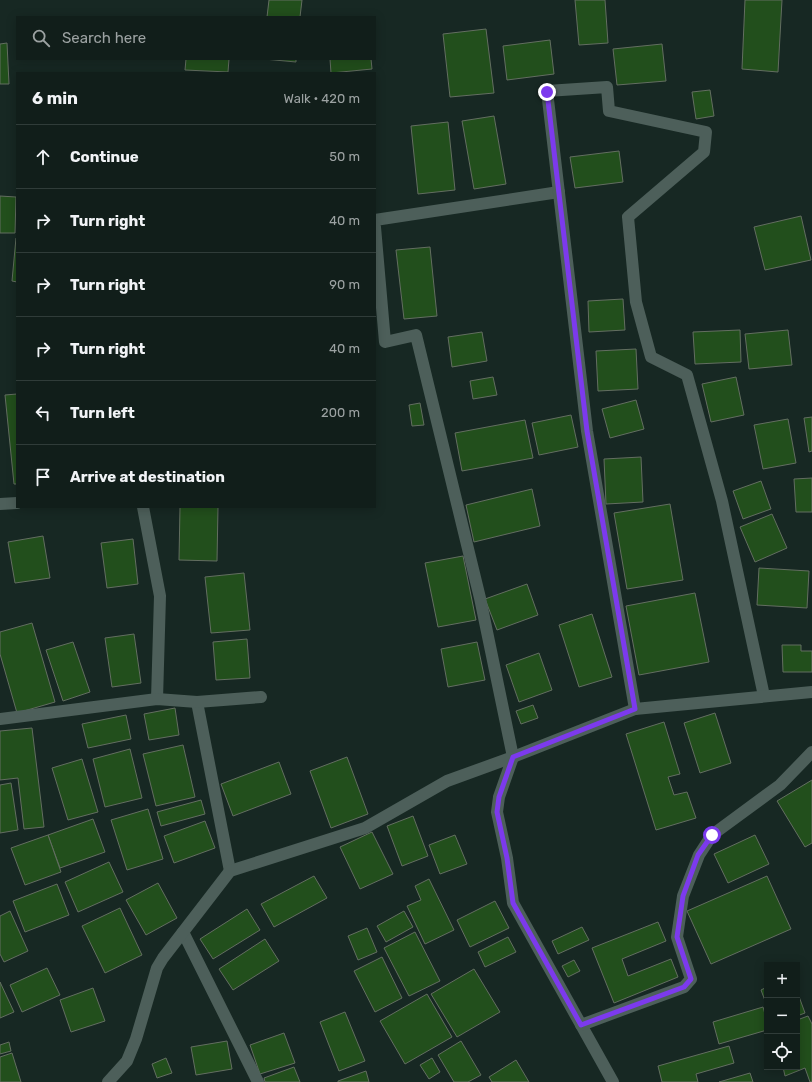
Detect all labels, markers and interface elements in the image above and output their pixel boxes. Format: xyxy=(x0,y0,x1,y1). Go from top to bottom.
search box xyxy=(16,16,376,60)
icon: search xyxy=(30,27,52,49)
text: Search here xyxy=(62,29,146,47)
route end xyxy=(538,83,556,101)
text: 6 min xyxy=(32,88,78,108)
text: Walk · 420 m xyxy=(284,91,360,106)
icon: ahead xyxy=(32,146,54,168)
text: Continue xyxy=(70,148,139,166)
text: 50 m xyxy=(329,149,360,164)
icon: right xyxy=(32,210,54,232)
text: Turn right xyxy=(70,212,145,230)
text: 40 m xyxy=(329,213,360,228)
icon: right xyxy=(32,274,54,296)
text: Turn right xyxy=(70,276,145,294)
text: 90 m xyxy=(329,277,360,292)
icon: right xyxy=(32,338,54,360)
text: Turn right xyxy=(70,340,145,358)
text: 40 m xyxy=(329,341,360,356)
icon: left xyxy=(32,402,54,424)
text: Turn left xyxy=(70,404,135,422)
text: 200 m xyxy=(321,405,360,420)
icon: arrive xyxy=(32,466,54,488)
text: Arrive at destination xyxy=(70,468,225,486)
route start xyxy=(703,826,721,844)
map controls xyxy=(764,962,800,1070)
button: + xyxy=(764,962,800,998)
button: − xyxy=(764,998,800,1034)
button: locate xyxy=(764,1034,800,1070)

